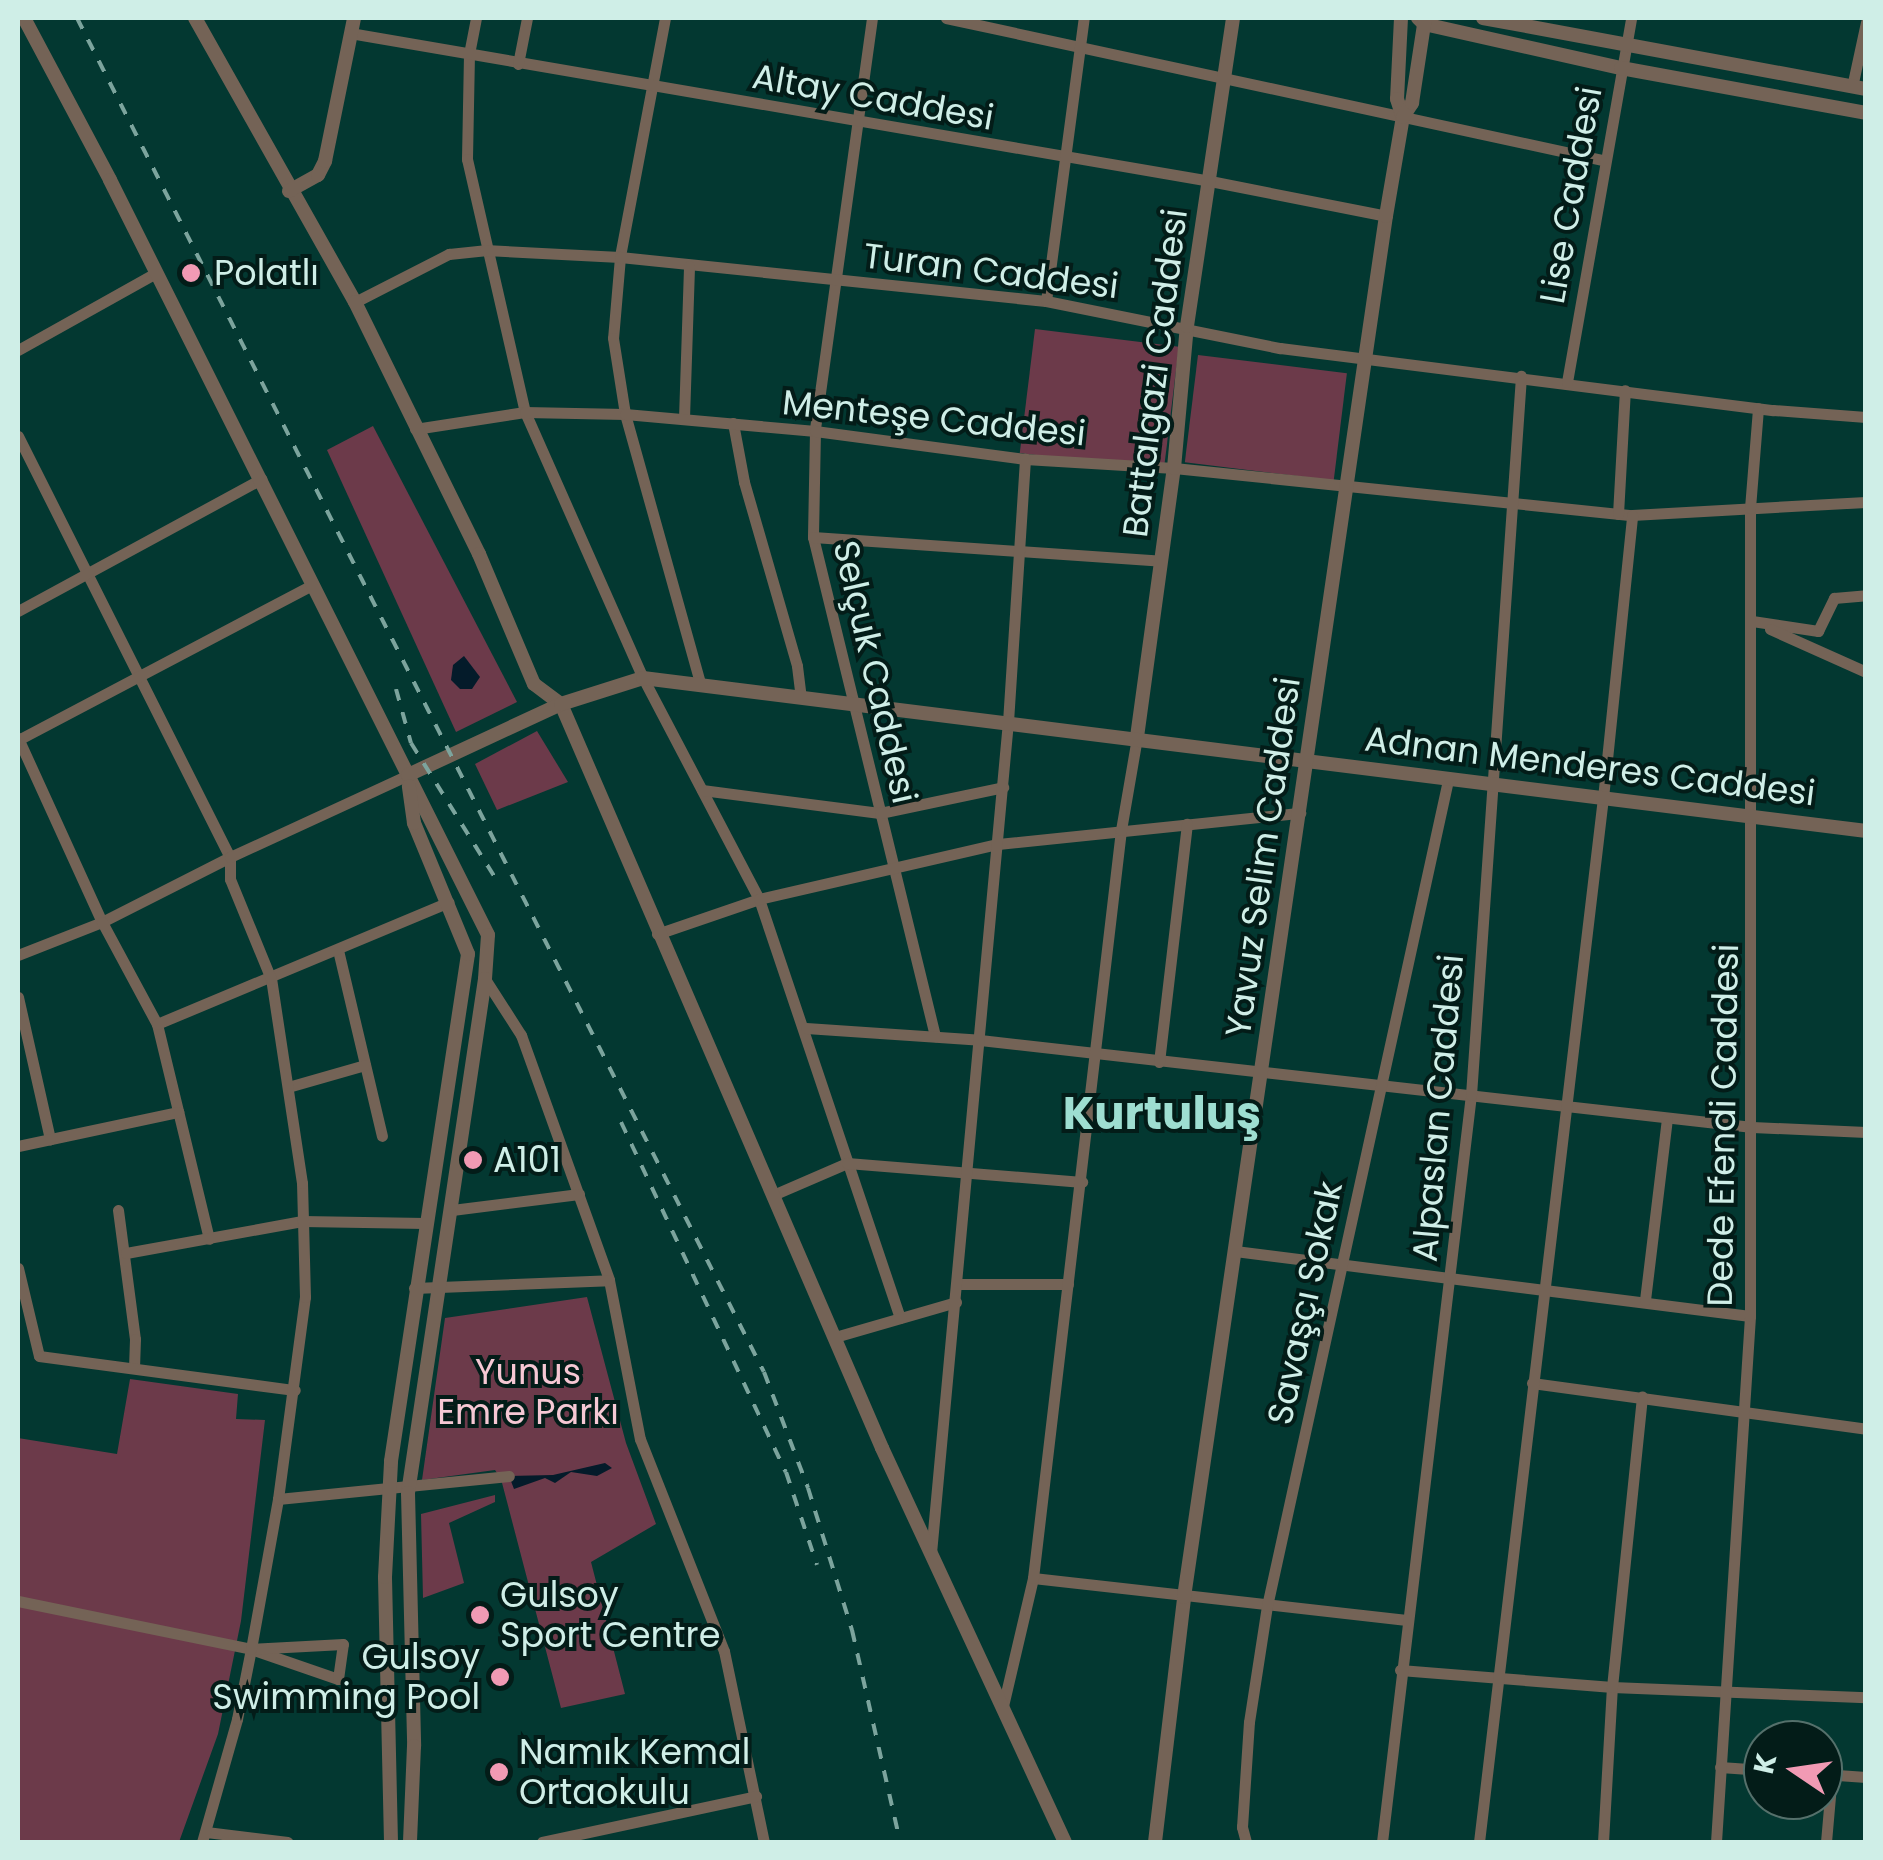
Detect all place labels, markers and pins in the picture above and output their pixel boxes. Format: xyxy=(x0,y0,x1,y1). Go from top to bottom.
place label: Polatlı xyxy=(214,252,319,294)
marker: Polatlı xyxy=(178,260,204,286)
place label: A101 xyxy=(493,1139,561,1181)
marker: A101 xyxy=(462,1149,484,1171)
place label: Gulsoy Sport Centre xyxy=(500,1574,720,1656)
marker: Gulsoy Sport Centre xyxy=(469,1604,491,1626)
place label: Gulsoy Swimming Pool xyxy=(212,1636,480,1718)
marker: Gulsoy Swimming Pool xyxy=(489,1666,511,1688)
place label: Namık Kemal Ortaokulu xyxy=(519,1731,750,1813)
marker: Namık Kemal Ortaokulu xyxy=(488,1761,510,1783)

